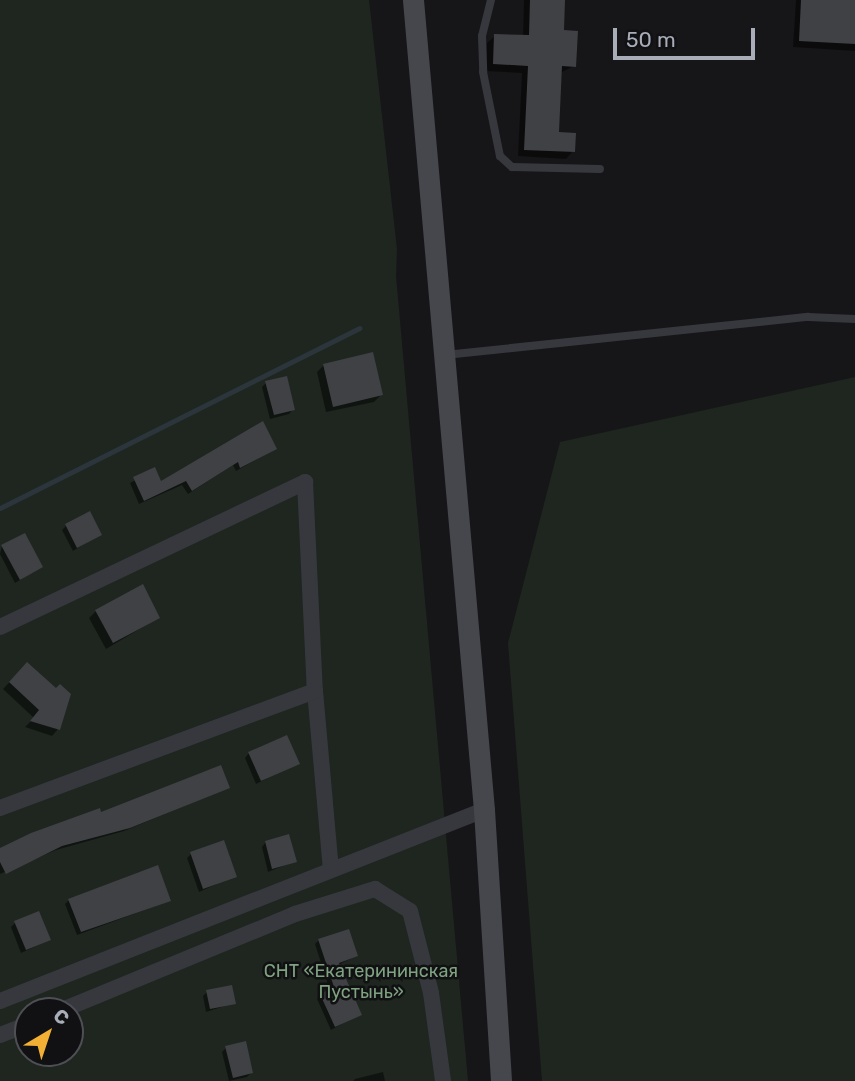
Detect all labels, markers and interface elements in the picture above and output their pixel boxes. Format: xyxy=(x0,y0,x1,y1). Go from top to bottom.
scale bar xyxy=(617,14,759,58)
text: 50 m xyxy=(626,27,676,52)
park label: СНТ «Екатерининская Пустынь» xyxy=(264,961,458,1004)
north arrow xyxy=(14,997,84,1067)
text: С xyxy=(49,1004,74,1030)

